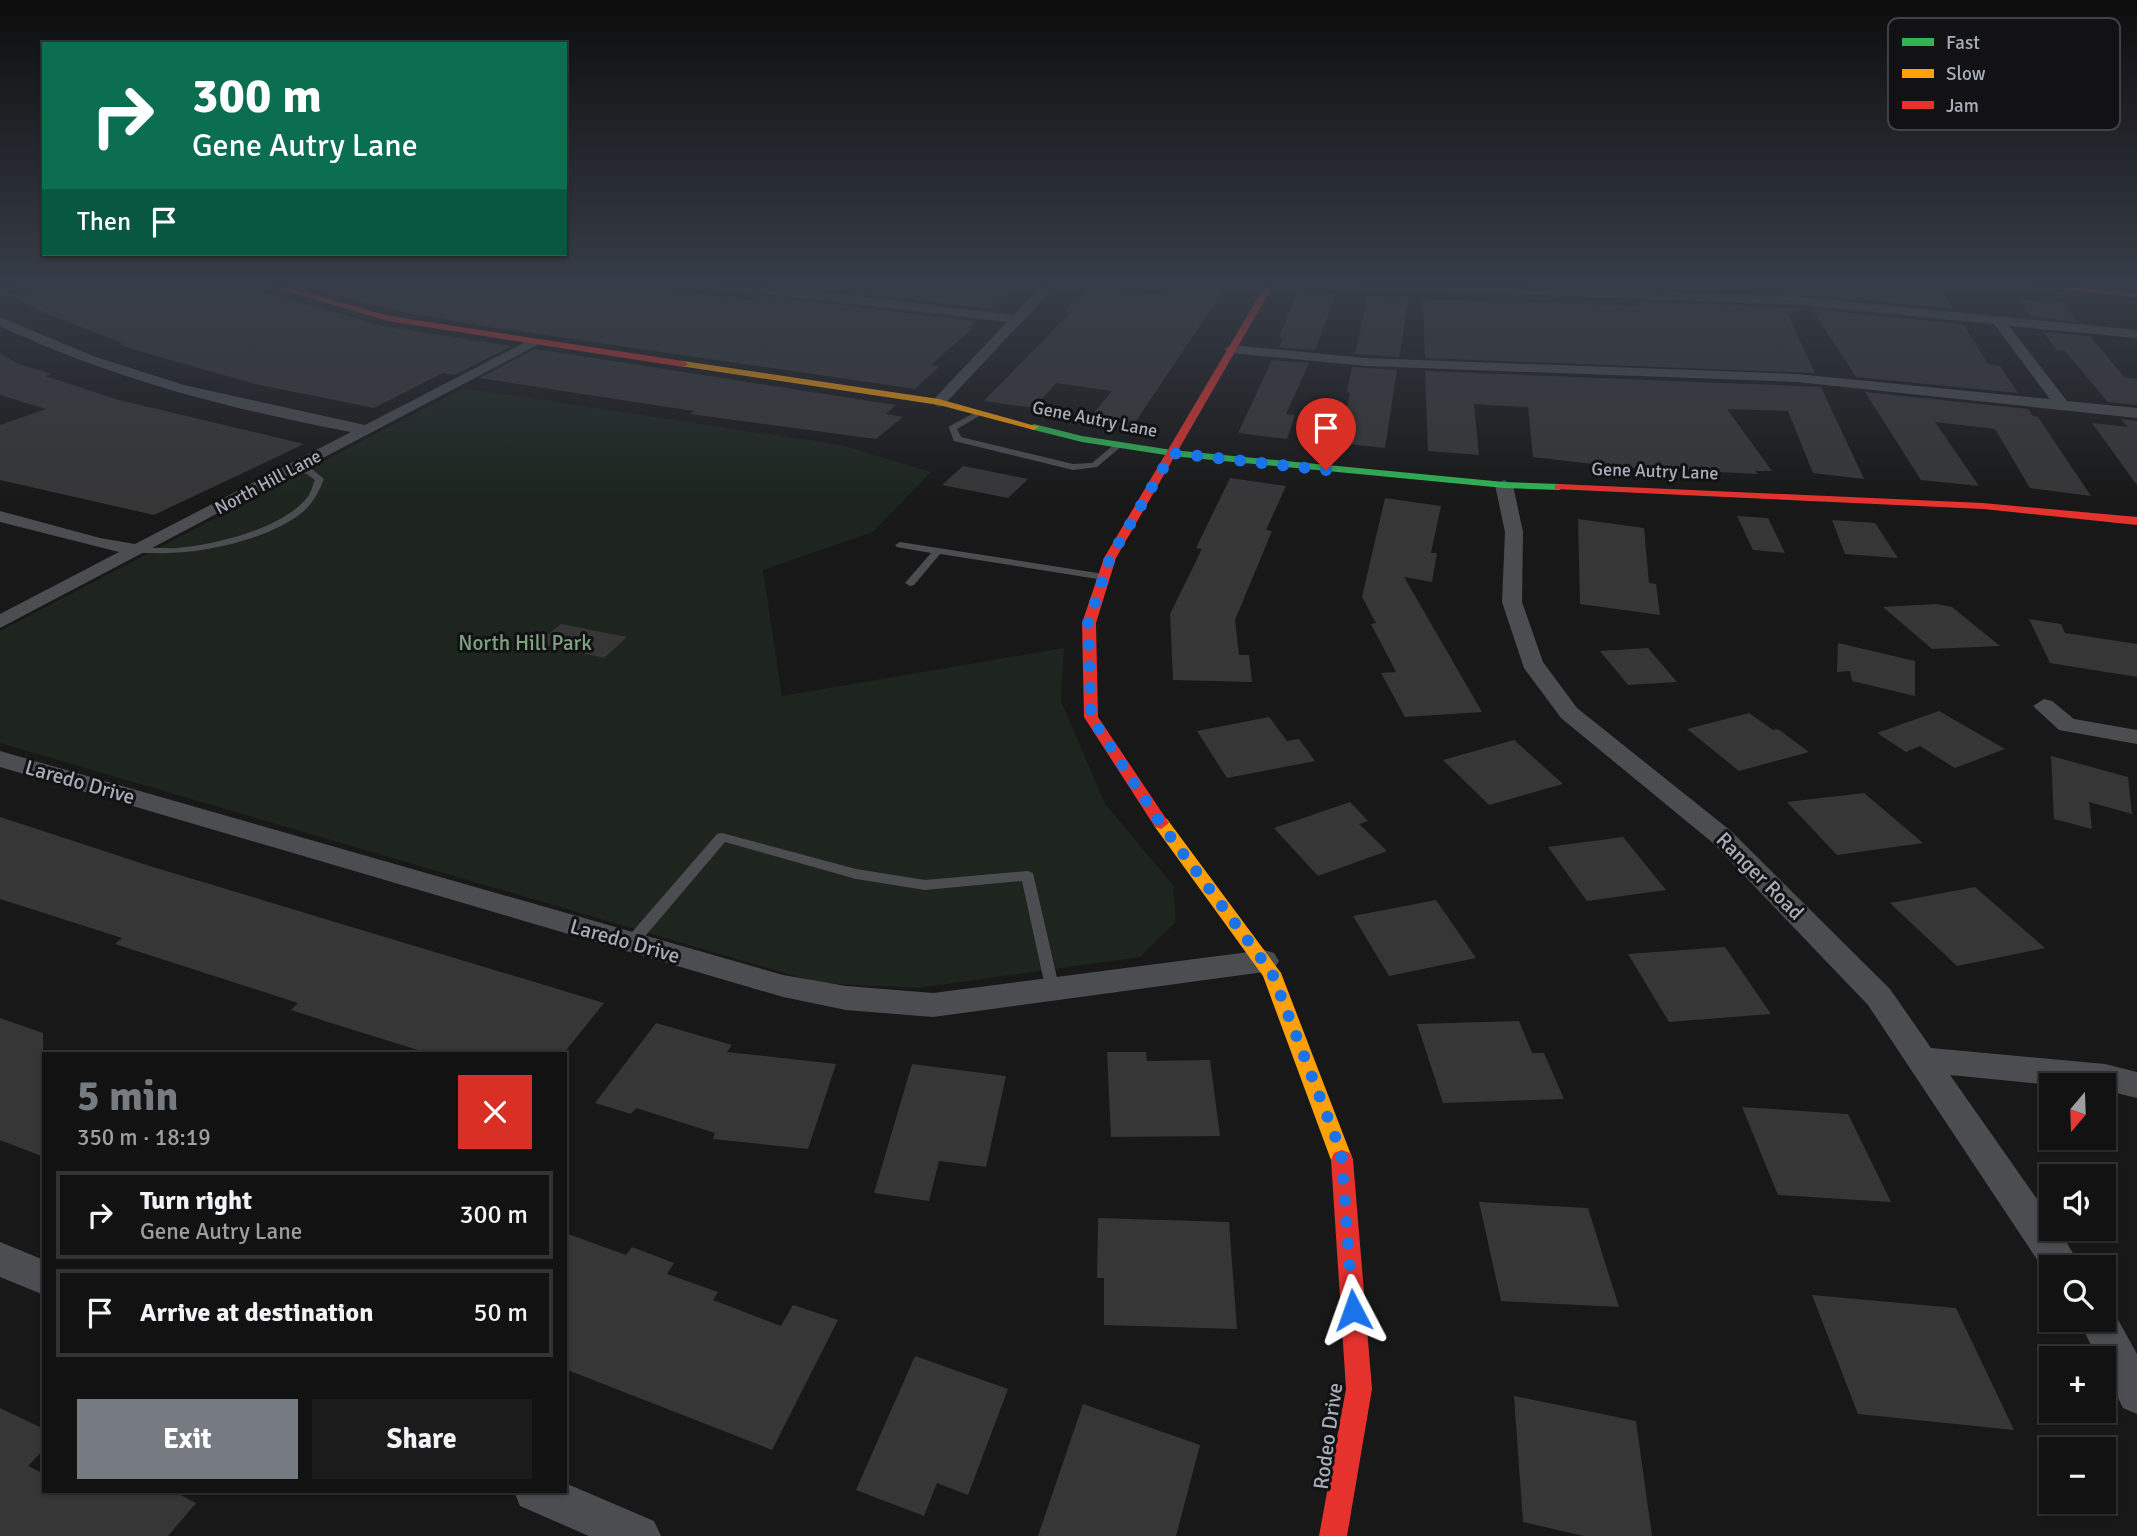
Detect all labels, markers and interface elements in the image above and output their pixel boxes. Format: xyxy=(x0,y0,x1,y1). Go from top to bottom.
legend xyxy=(1888,18,2120,130)
text: Fast xyxy=(1946,31,1980,55)
text: Slow xyxy=(1946,62,1986,86)
text: 300 m xyxy=(192,66,322,126)
icon: right xyxy=(77,70,168,161)
text: Jam xyxy=(1946,94,1979,118)
text: Gene Autry Lane xyxy=(192,126,418,165)
icon: arrive xyxy=(145,203,183,241)
text: Then xyxy=(77,206,131,238)
street label: Gene Autry Lane xyxy=(1031,396,1159,442)
pin xyxy=(1296,398,1356,470)
icon: arrive xyxy=(1307,409,1345,447)
street label: North Hill Lane xyxy=(211,445,325,519)
street label: Gene Autry Lane xyxy=(1591,458,1719,484)
park label: North Hill Park xyxy=(458,630,592,656)
street label: Laredo Drive xyxy=(22,754,138,810)
street label: Ranger Road xyxy=(1711,827,1809,925)
street label: Laredo Drive xyxy=(567,913,683,969)
text: 5 min xyxy=(77,1071,178,1122)
north arrow xyxy=(2039,1073,2116,1150)
map controls xyxy=(2039,1073,2116,1514)
button: close xyxy=(458,1075,532,1149)
text: 350 m · 18:19 xyxy=(77,1123,211,1152)
button: sound xyxy=(2039,1164,2116,1241)
text: Turn right xyxy=(140,1185,252,1217)
icon: right xyxy=(81,1196,119,1234)
text: 300 m xyxy=(459,1199,528,1231)
text: Gene Autry Lane xyxy=(140,1217,302,1246)
button: search xyxy=(2039,1255,2116,1332)
position arrow xyxy=(1316,1273,1390,1347)
icon: arrive xyxy=(81,1294,119,1332)
text: Arrive at destination xyxy=(140,1297,373,1329)
text: 50 m xyxy=(473,1297,528,1329)
button: + xyxy=(2039,1346,2116,1423)
street label: Rodeo Drive xyxy=(1308,1381,1348,1491)
button: Exit xyxy=(77,1399,298,1479)
button: Share xyxy=(312,1399,532,1479)
button: − xyxy=(2039,1437,2116,1514)

